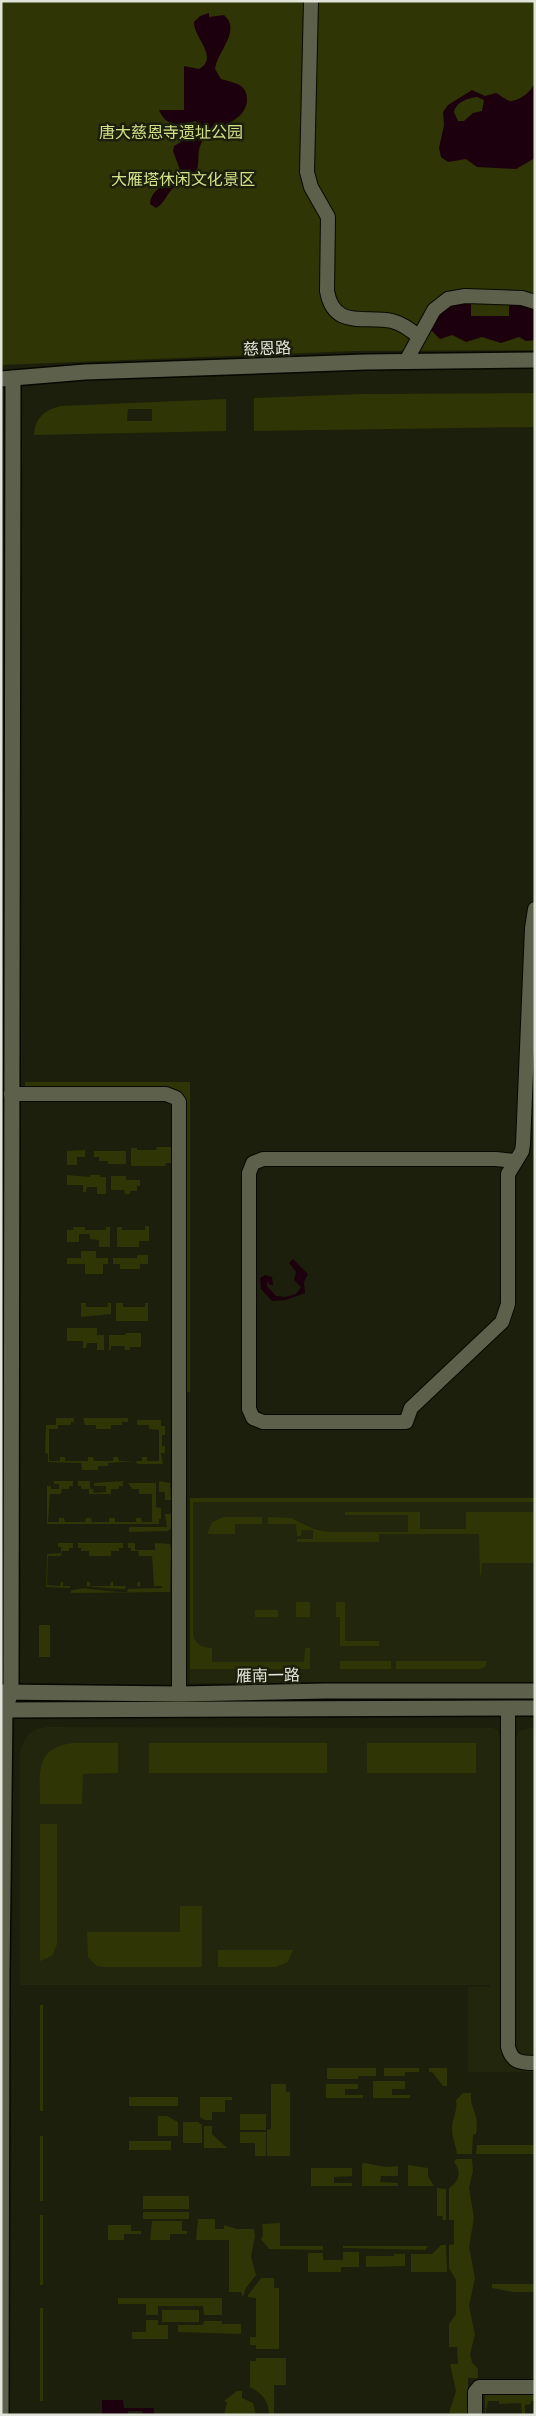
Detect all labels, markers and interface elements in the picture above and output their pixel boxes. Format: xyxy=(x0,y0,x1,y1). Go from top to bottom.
park label: 唐大慈恩寺遗址公园 xyxy=(99,122,243,144)
park label: 大雁塔休闲文化景区 xyxy=(111,169,255,191)
street label: 慈恩路 xyxy=(243,337,291,361)
street label: 雁南一路 xyxy=(236,1664,300,1688)

